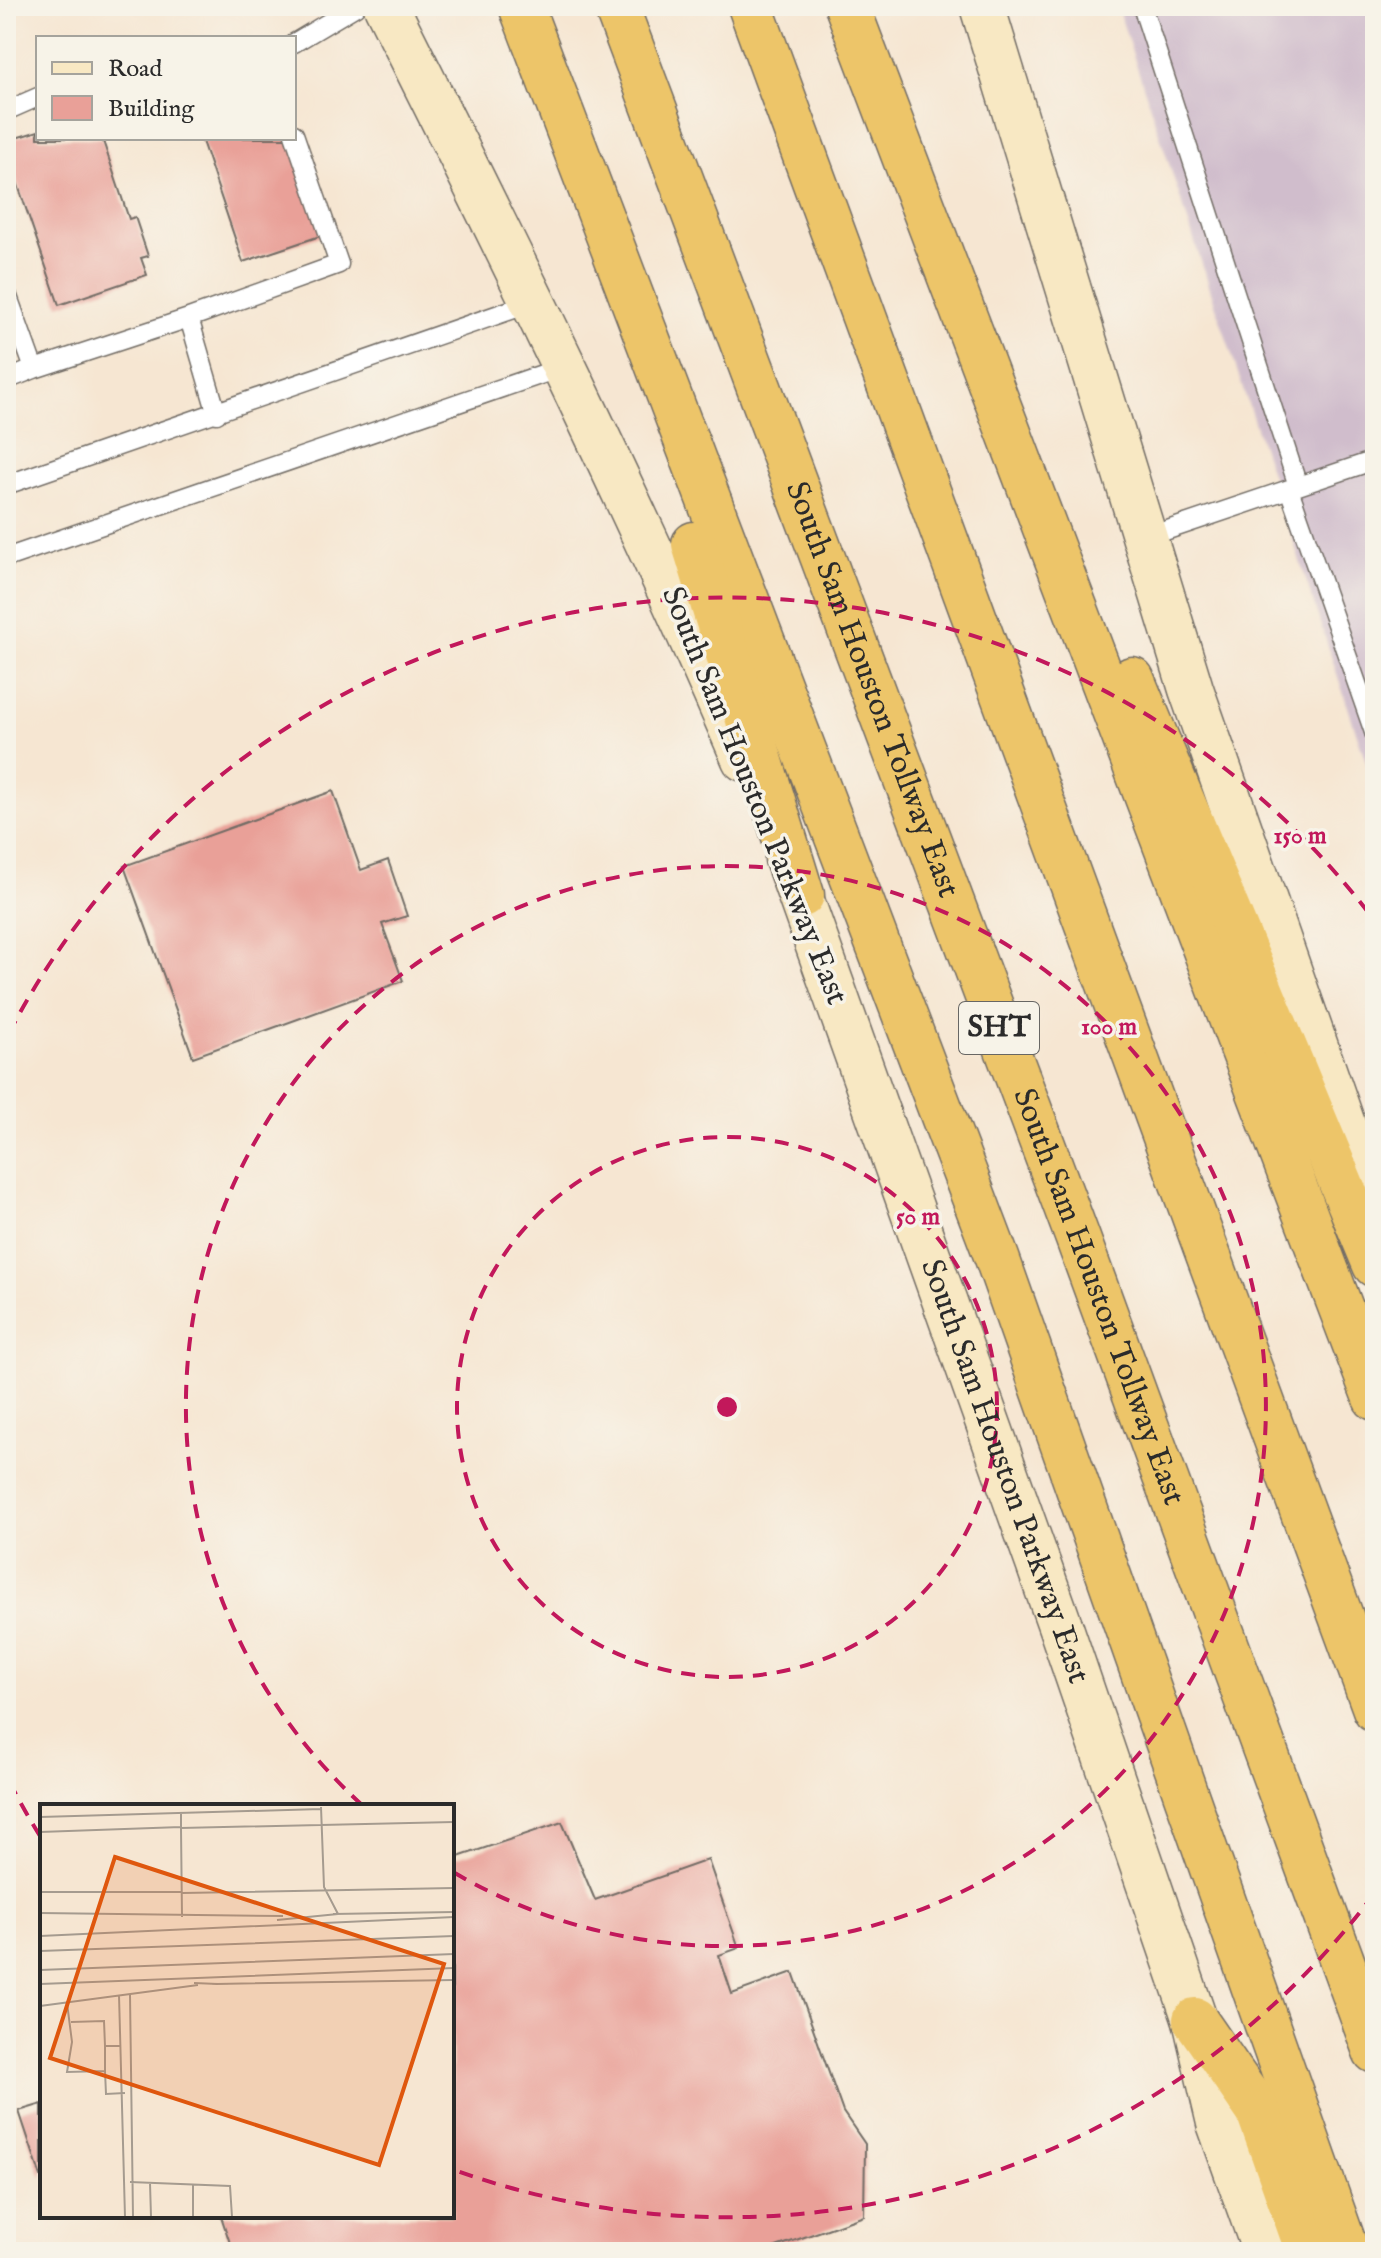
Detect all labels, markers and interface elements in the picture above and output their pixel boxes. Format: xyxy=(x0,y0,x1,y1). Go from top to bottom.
legend xyxy=(36,36,296,140)
text: Road xyxy=(108,54,162,85)
text: Building xyxy=(108,94,195,125)
street label: South Sam Houston Tollway East xyxy=(776,476,969,903)
street label: South Sam Houston Parkway East xyxy=(651,581,857,1011)
text: 150 m xyxy=(1273,821,1327,852)
road number: SHT xyxy=(959,1002,1039,1054)
text: 100 m xyxy=(1081,1012,1138,1043)
street label: South Sam Houston Tollway East xyxy=(1003,1083,1194,1511)
text: 50 m xyxy=(896,1202,941,1233)
street label: South Sam Houston Parkway East xyxy=(911,1254,1099,1689)
centre of rings xyxy=(713,1393,741,1421)
inset map xyxy=(40,1804,454,2218)

